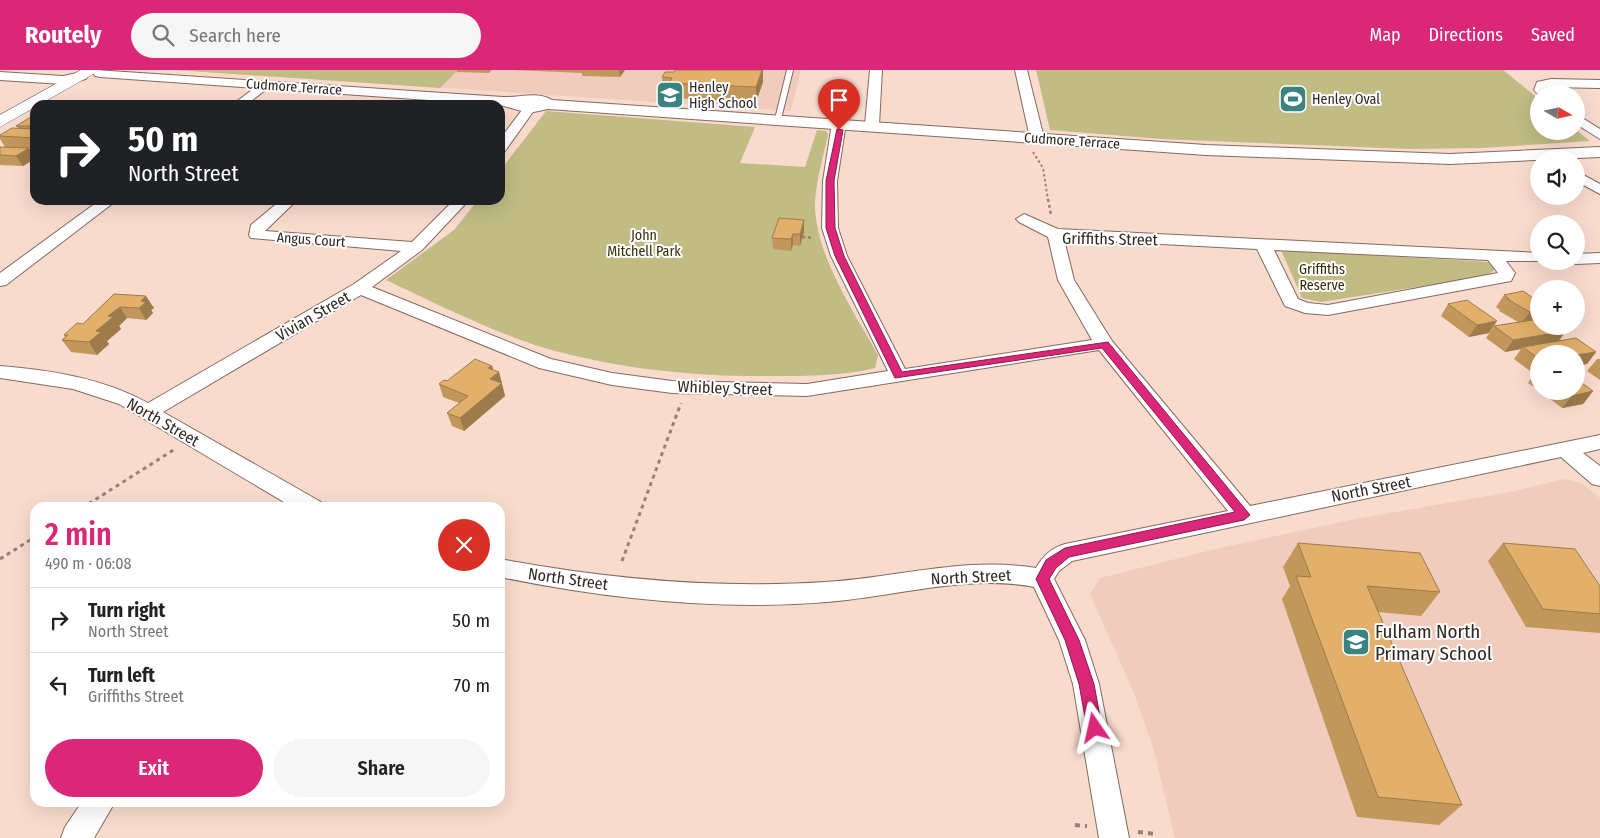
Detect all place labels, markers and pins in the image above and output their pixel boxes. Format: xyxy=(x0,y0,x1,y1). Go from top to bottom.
place label: Henley High School xyxy=(689,79,757,112)
pin xyxy=(818,79,860,130)
school or university icon: Henley High School xyxy=(655,80,685,110)
sports icon: Henley Oval xyxy=(1278,84,1308,114)
place label: Henley Oval xyxy=(1312,91,1380,108)
place label: Fulham North Primary School xyxy=(1375,620,1492,665)
school or university icon: Fulham North Primary School xyxy=(1341,627,1371,657)

